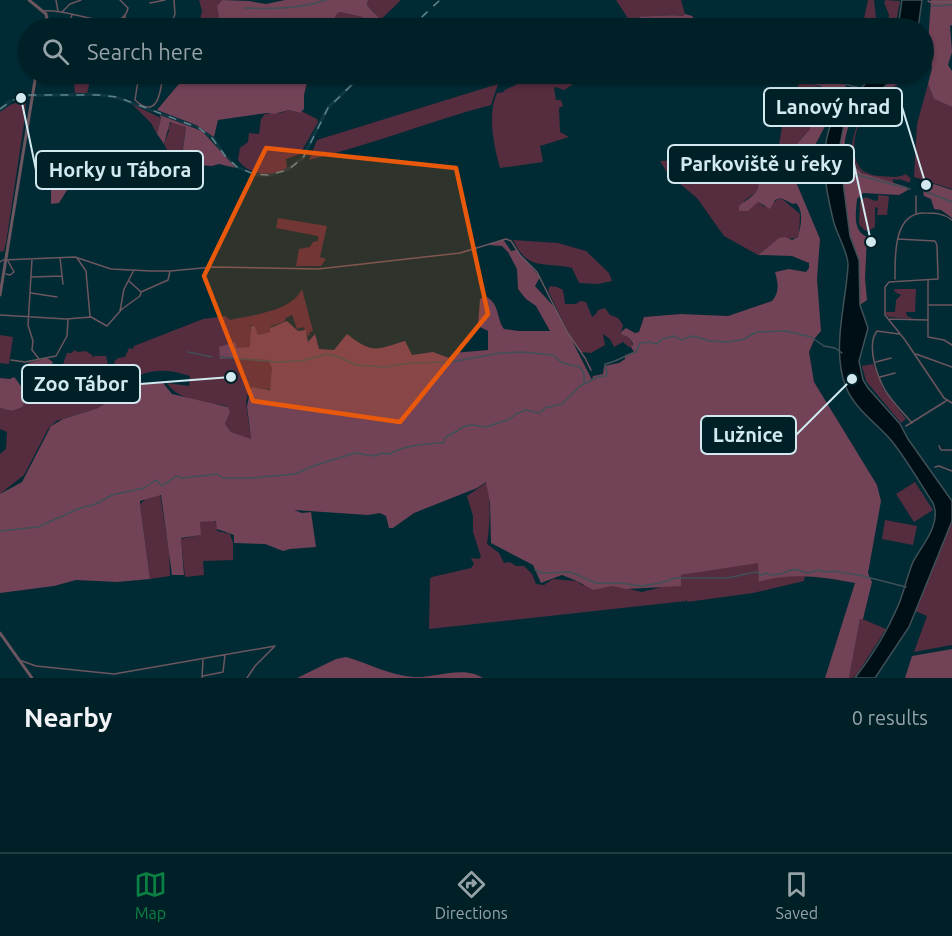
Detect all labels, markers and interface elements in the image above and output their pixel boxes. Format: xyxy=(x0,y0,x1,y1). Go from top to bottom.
search box xyxy=(18,18,934,84)
icon: search xyxy=(39,35,72,68)
text: Search here xyxy=(87,39,203,64)
callout: Lanový hrad xyxy=(764,88,902,126)
text: Lanový hrad xyxy=(776,95,890,118)
callout: Parkoviště u řeky xyxy=(668,145,854,183)
callout: Horky u Tábora xyxy=(36,151,203,189)
text: Parkoviště u řeky xyxy=(680,152,842,175)
text: Horky u Tábora xyxy=(49,158,191,181)
callout: Zoo Tábor xyxy=(22,365,140,403)
text: Zoo Tábor xyxy=(34,372,129,395)
callout: Lužnice xyxy=(701,416,796,454)
text: Lužnice xyxy=(713,423,783,446)
text: Nearby xyxy=(24,703,112,732)
text: 0 results xyxy=(852,706,928,729)
tab: Map xyxy=(134,868,167,922)
tab: Directions xyxy=(435,868,508,922)
tab: Saved xyxy=(776,868,818,922)

